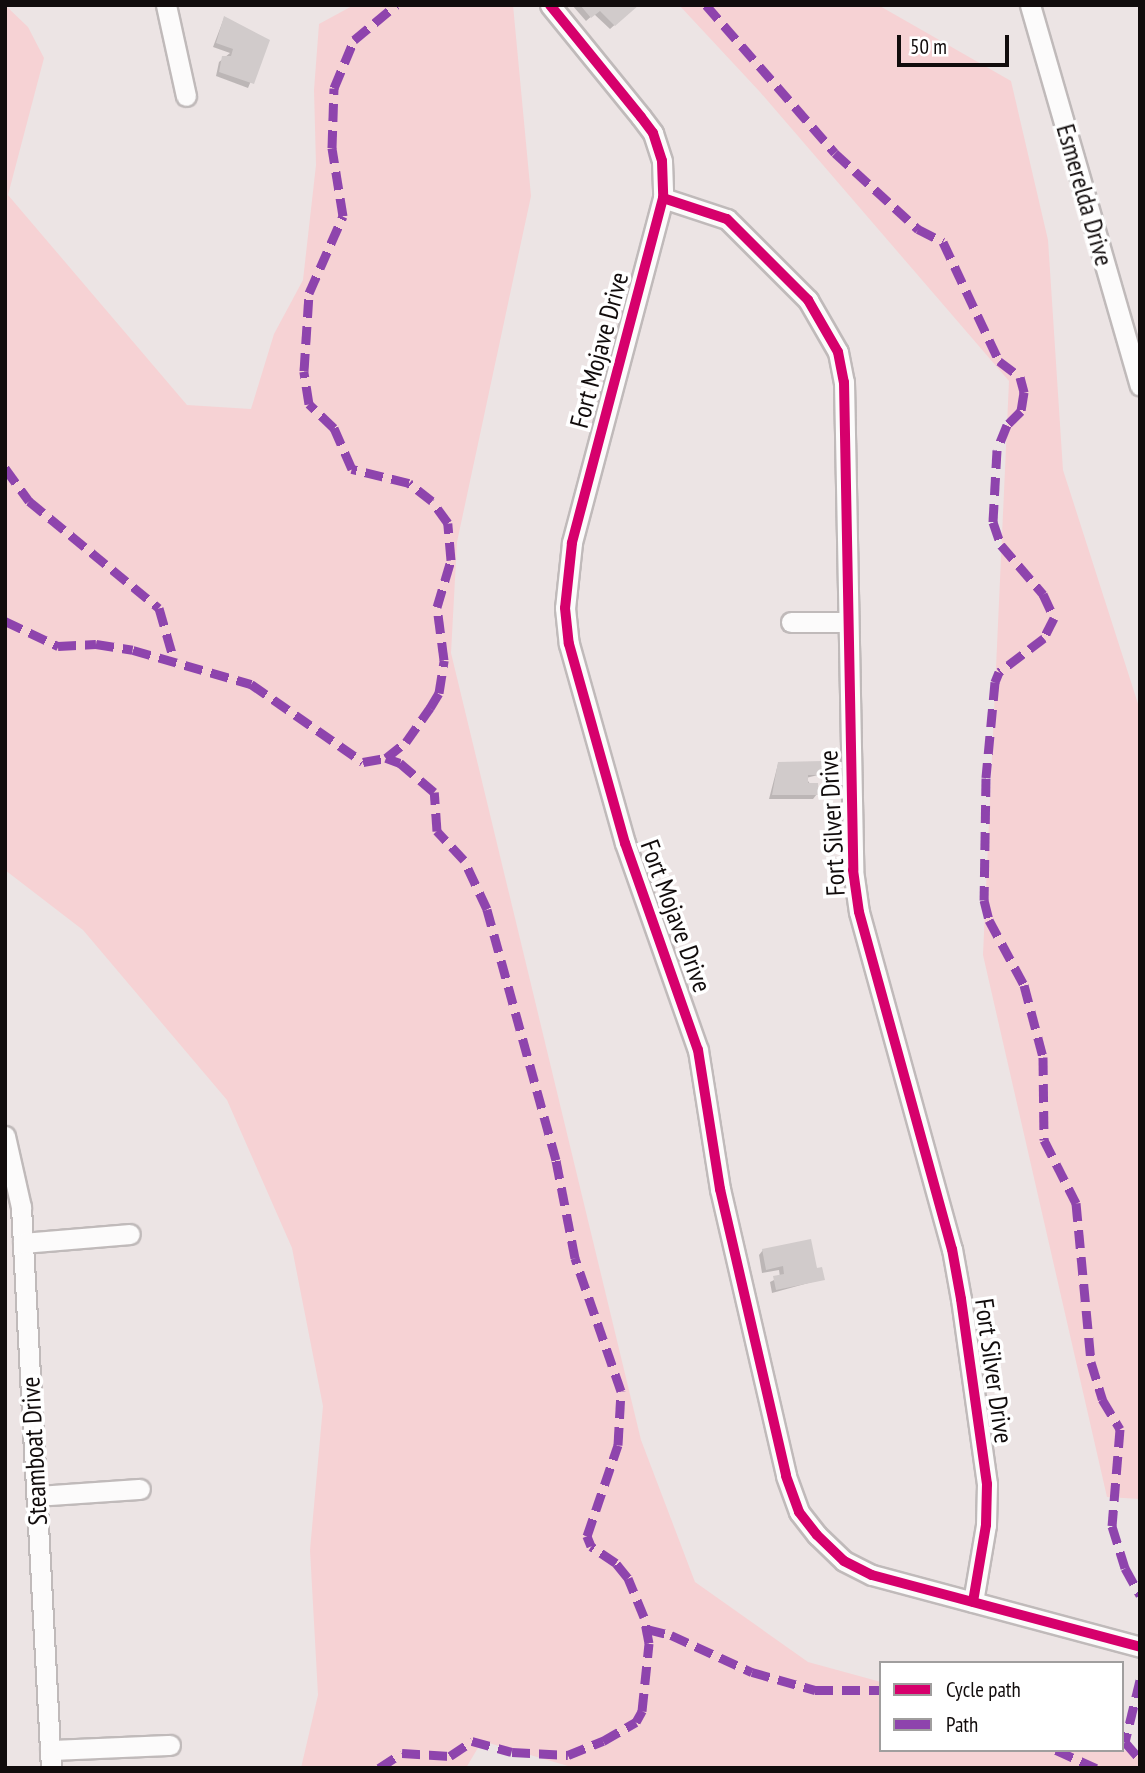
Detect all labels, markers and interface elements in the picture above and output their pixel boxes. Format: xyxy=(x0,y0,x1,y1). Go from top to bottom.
scale bar xyxy=(900,21,1012,65)
text: 50 m xyxy=(910,33,947,60)
street label: Esmerelda Drive xyxy=(1050,121,1120,269)
street label: Fort Mojave Drive xyxy=(563,269,635,431)
street label: Fort Silver Drive xyxy=(813,749,851,897)
street label: Fort Mojave Drive xyxy=(634,836,718,996)
street label: Fort Silver Drive xyxy=(968,1297,1020,1445)
street label: Steamboat Drive xyxy=(15,1376,53,1526)
legend xyxy=(879,1661,1124,1752)
text: Cycle path xyxy=(946,1676,1021,1703)
text: Path xyxy=(946,1711,978,1738)

